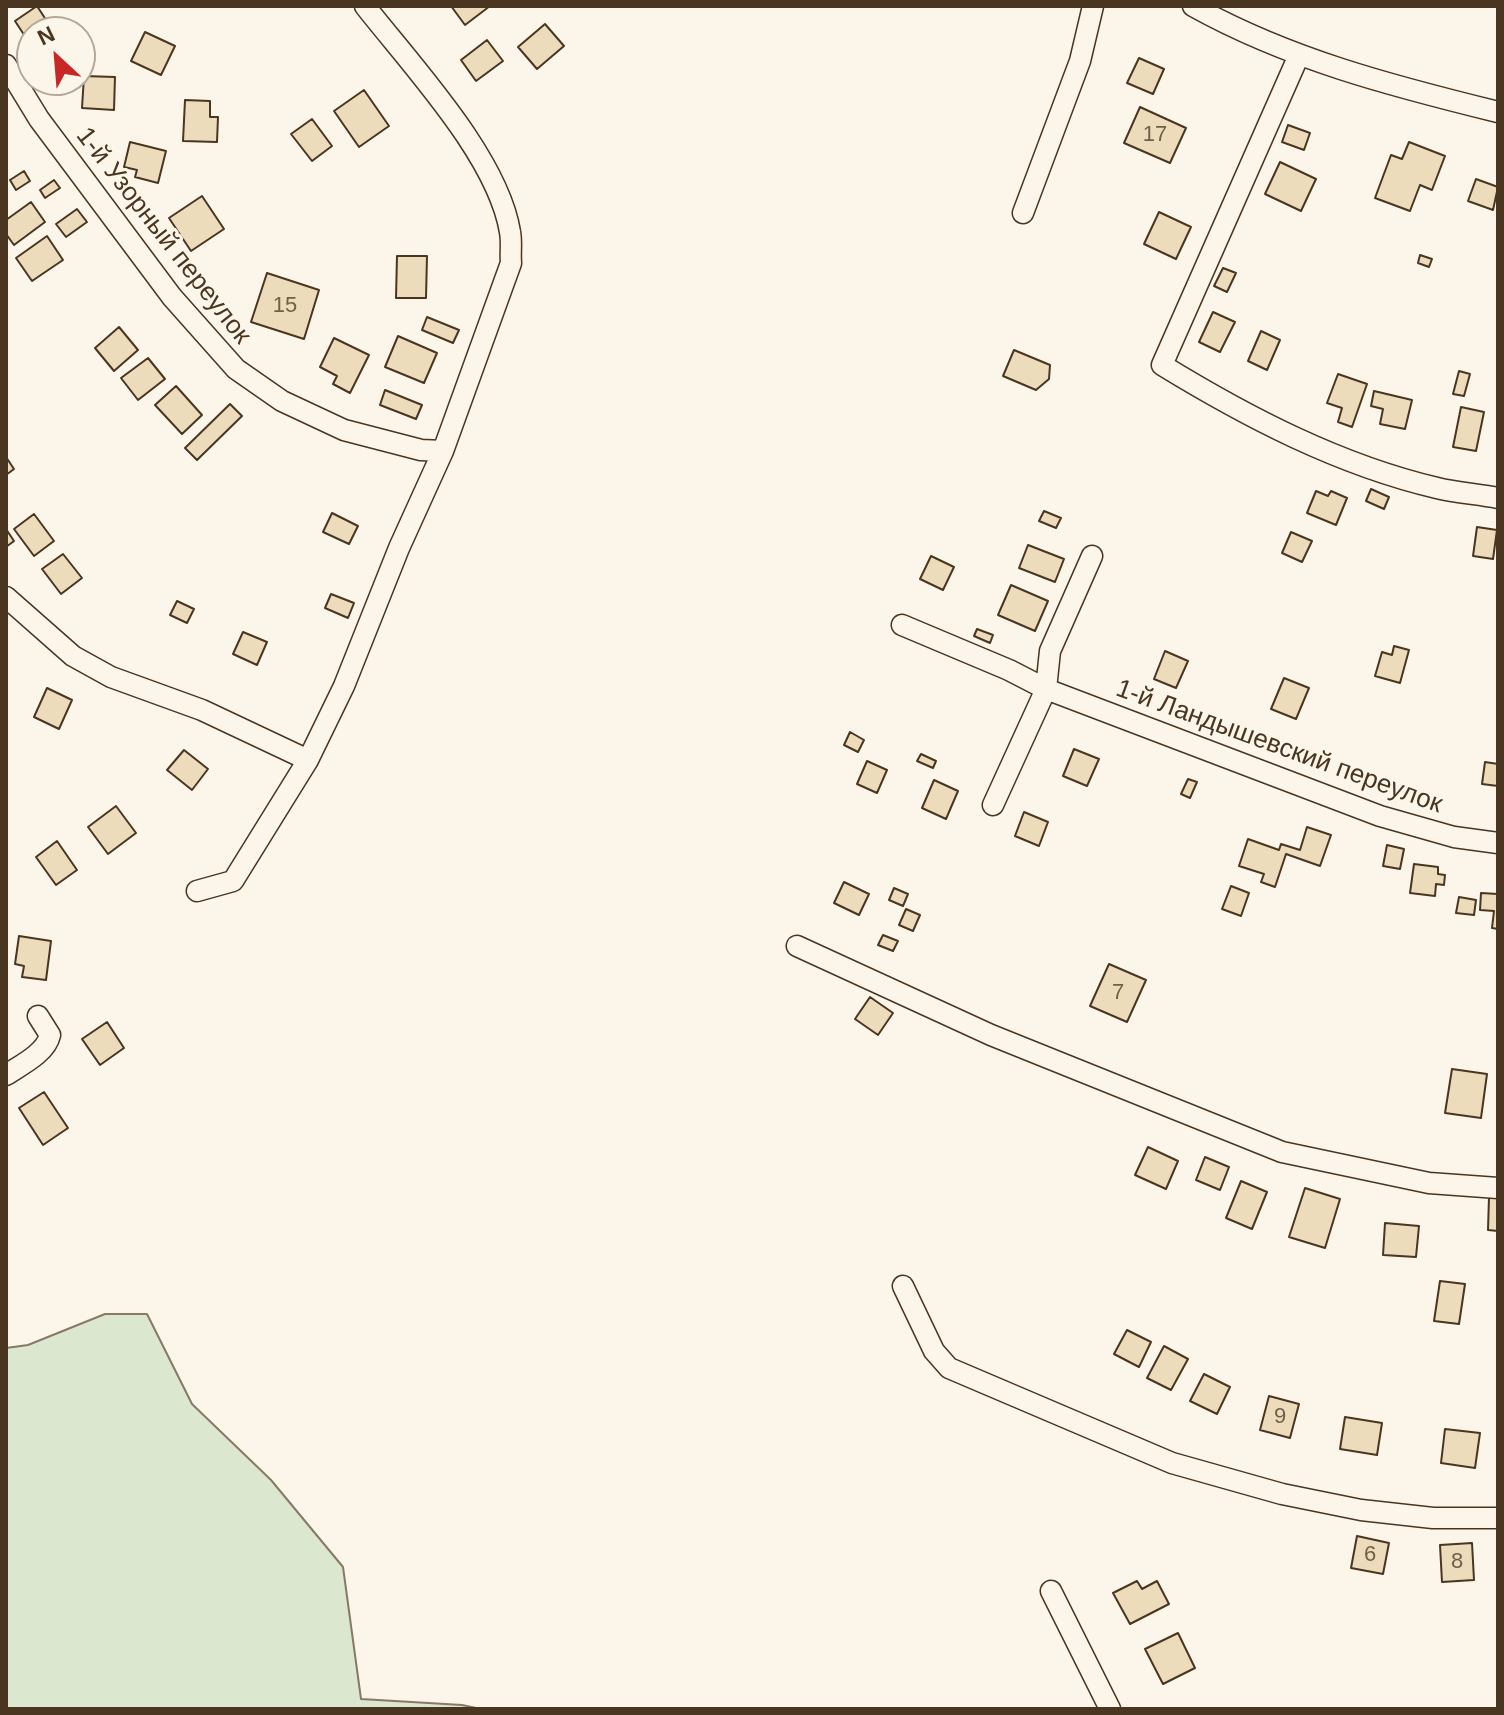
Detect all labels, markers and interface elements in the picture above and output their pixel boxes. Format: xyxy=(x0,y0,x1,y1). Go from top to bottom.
north arrow xyxy=(16,16,96,96)
text: N xyxy=(34,21,59,50)
street label: 1-й Узорный переулок xyxy=(69,122,257,350)
house number: 17 xyxy=(1143,122,1167,148)
house number: 15 xyxy=(273,293,297,319)
street label: 1-й Ландышевский переулок xyxy=(1112,673,1446,821)
house number: 7 xyxy=(1112,980,1124,1006)
house number: 9 xyxy=(1274,1404,1286,1430)
house number: 6 xyxy=(1364,1542,1376,1568)
house number: 8 xyxy=(1451,1549,1463,1575)

